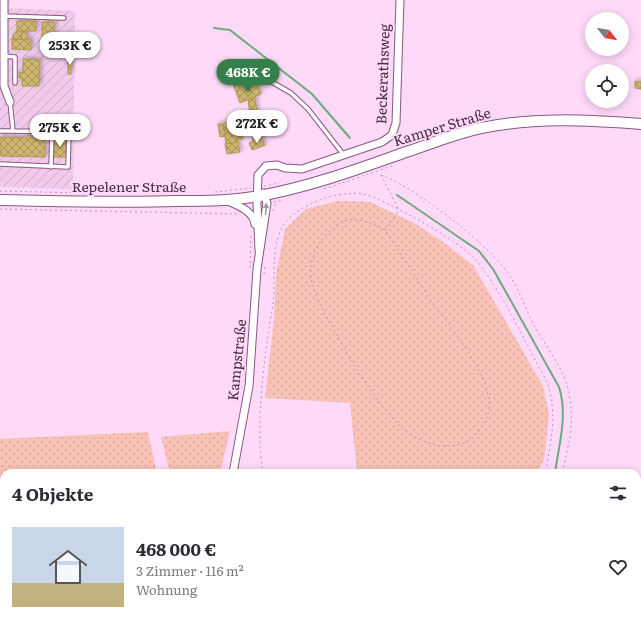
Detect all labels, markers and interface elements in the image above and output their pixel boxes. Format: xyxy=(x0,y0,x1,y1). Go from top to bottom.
north arrow xyxy=(585,12,629,56)
map controls xyxy=(585,12,629,108)
street label: Beckerathsweg xyxy=(370,23,394,125)
pin: 253K € xyxy=(37,32,103,66)
text: 253K € xyxy=(49,35,91,54)
pin: 468K € xyxy=(215,59,281,93)
text: 468K € xyxy=(226,62,270,81)
button: locate xyxy=(585,64,629,108)
street label: Kamper Straße xyxy=(391,102,493,150)
pin: 272K € xyxy=(224,110,290,144)
text: 272K € xyxy=(236,113,278,132)
pin: 275K € xyxy=(27,114,93,148)
text: 275K € xyxy=(39,117,81,136)
street label: Repelener Straße xyxy=(72,176,186,196)
one-way arrow xyxy=(262,202,269,215)
street label: Kampstraße xyxy=(222,318,250,402)
text: 4 Objekte xyxy=(12,481,93,506)
icon: filters xyxy=(607,482,629,504)
text: 468 000 € xyxy=(136,536,216,561)
icon: home xyxy=(44,543,92,591)
icon: heart xyxy=(607,556,629,578)
text: 3 Zimmer · 116 m² xyxy=(136,561,244,580)
text: Wohnung xyxy=(136,580,197,599)

